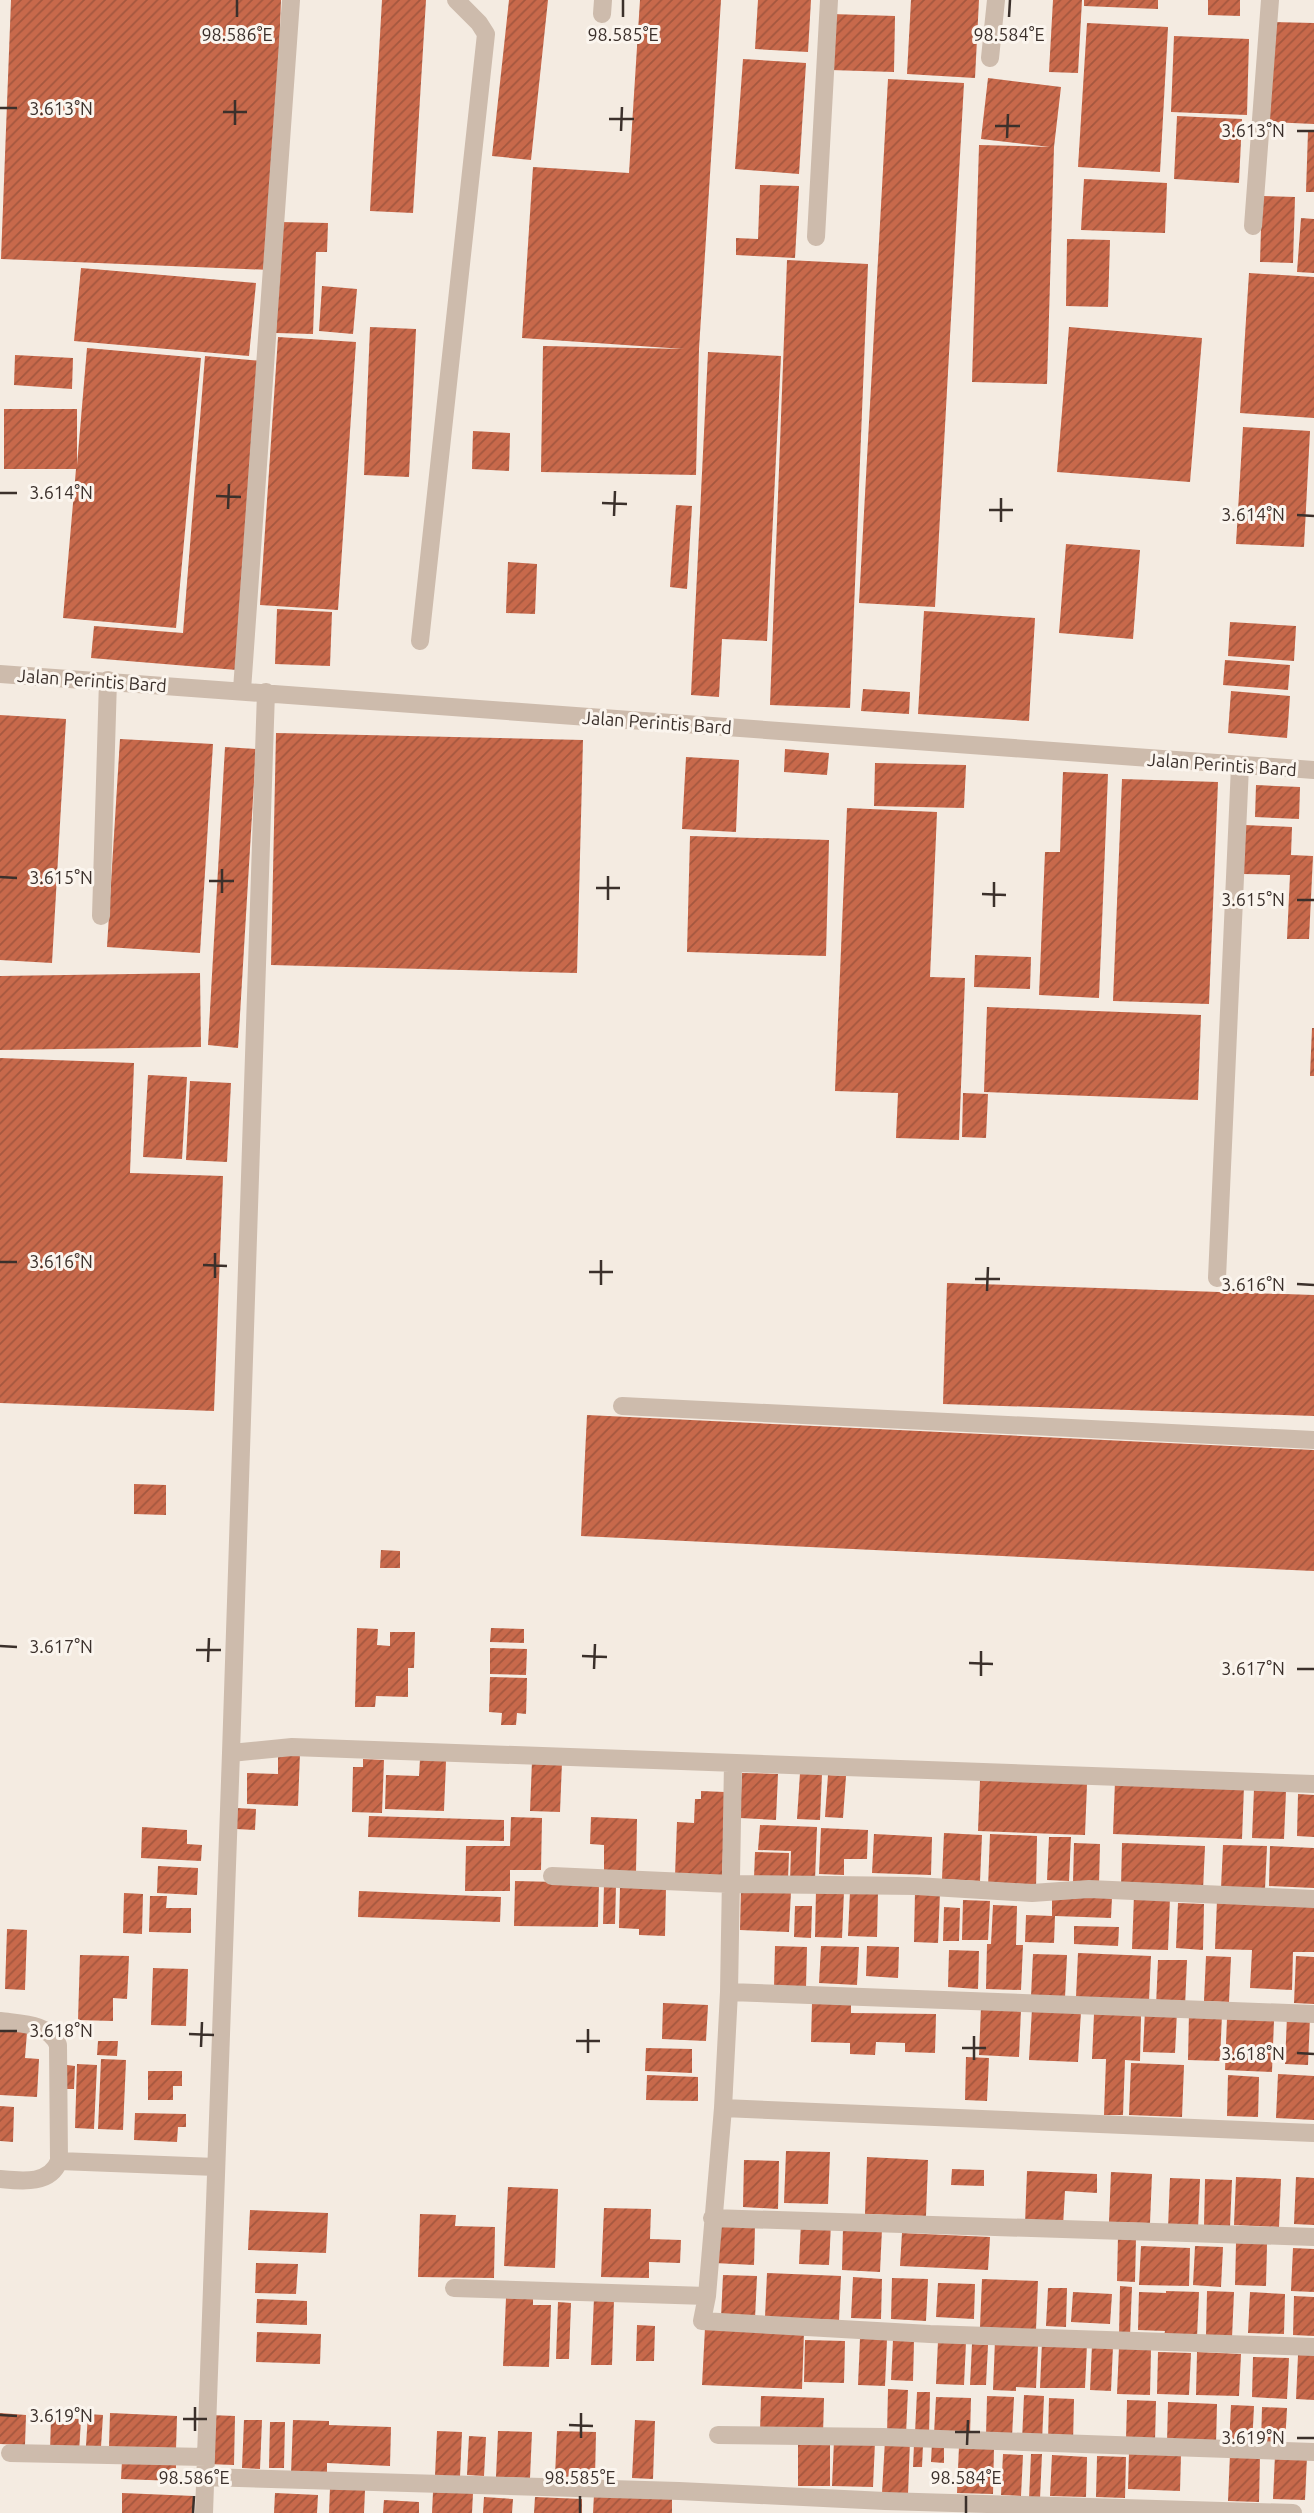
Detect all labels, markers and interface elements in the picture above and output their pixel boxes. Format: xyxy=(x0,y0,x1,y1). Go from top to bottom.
text: 98.586°E xyxy=(201,24,273,44)
text: 98.585°E xyxy=(587,24,659,44)
text: 98.584°E xyxy=(973,24,1045,44)
text: 3.613°N xyxy=(29,98,93,118)
text: 3.613°N xyxy=(1221,120,1285,140)
text: 3.614°N xyxy=(29,482,93,502)
text: 3.614°N xyxy=(1221,504,1285,524)
street label: Jalan Perintis Bard xyxy=(17,665,167,695)
street label: Jalan Perintis Bard xyxy=(582,707,732,737)
street label: Jalan Perintis Bard xyxy=(1147,749,1297,779)
text: 3.615°N xyxy=(29,867,93,887)
text: 3.615°N xyxy=(1221,889,1285,909)
text: 3.616°N xyxy=(29,1251,93,1271)
text: 3.616°N xyxy=(1221,1274,1285,1294)
text: 3.617°N xyxy=(29,1636,93,1656)
text: 3.617°N xyxy=(1221,1658,1285,1678)
text: 3.618°N xyxy=(29,2020,93,2040)
text: 3.618°N xyxy=(1221,2043,1285,2063)
text: 3.619°N xyxy=(29,2405,93,2425)
text: 3.619°N xyxy=(1221,2427,1285,2447)
text: 98.586°E xyxy=(158,2467,230,2487)
text: 98.585°E xyxy=(544,2467,616,2487)
text: 98.584°E xyxy=(930,2467,1002,2487)

